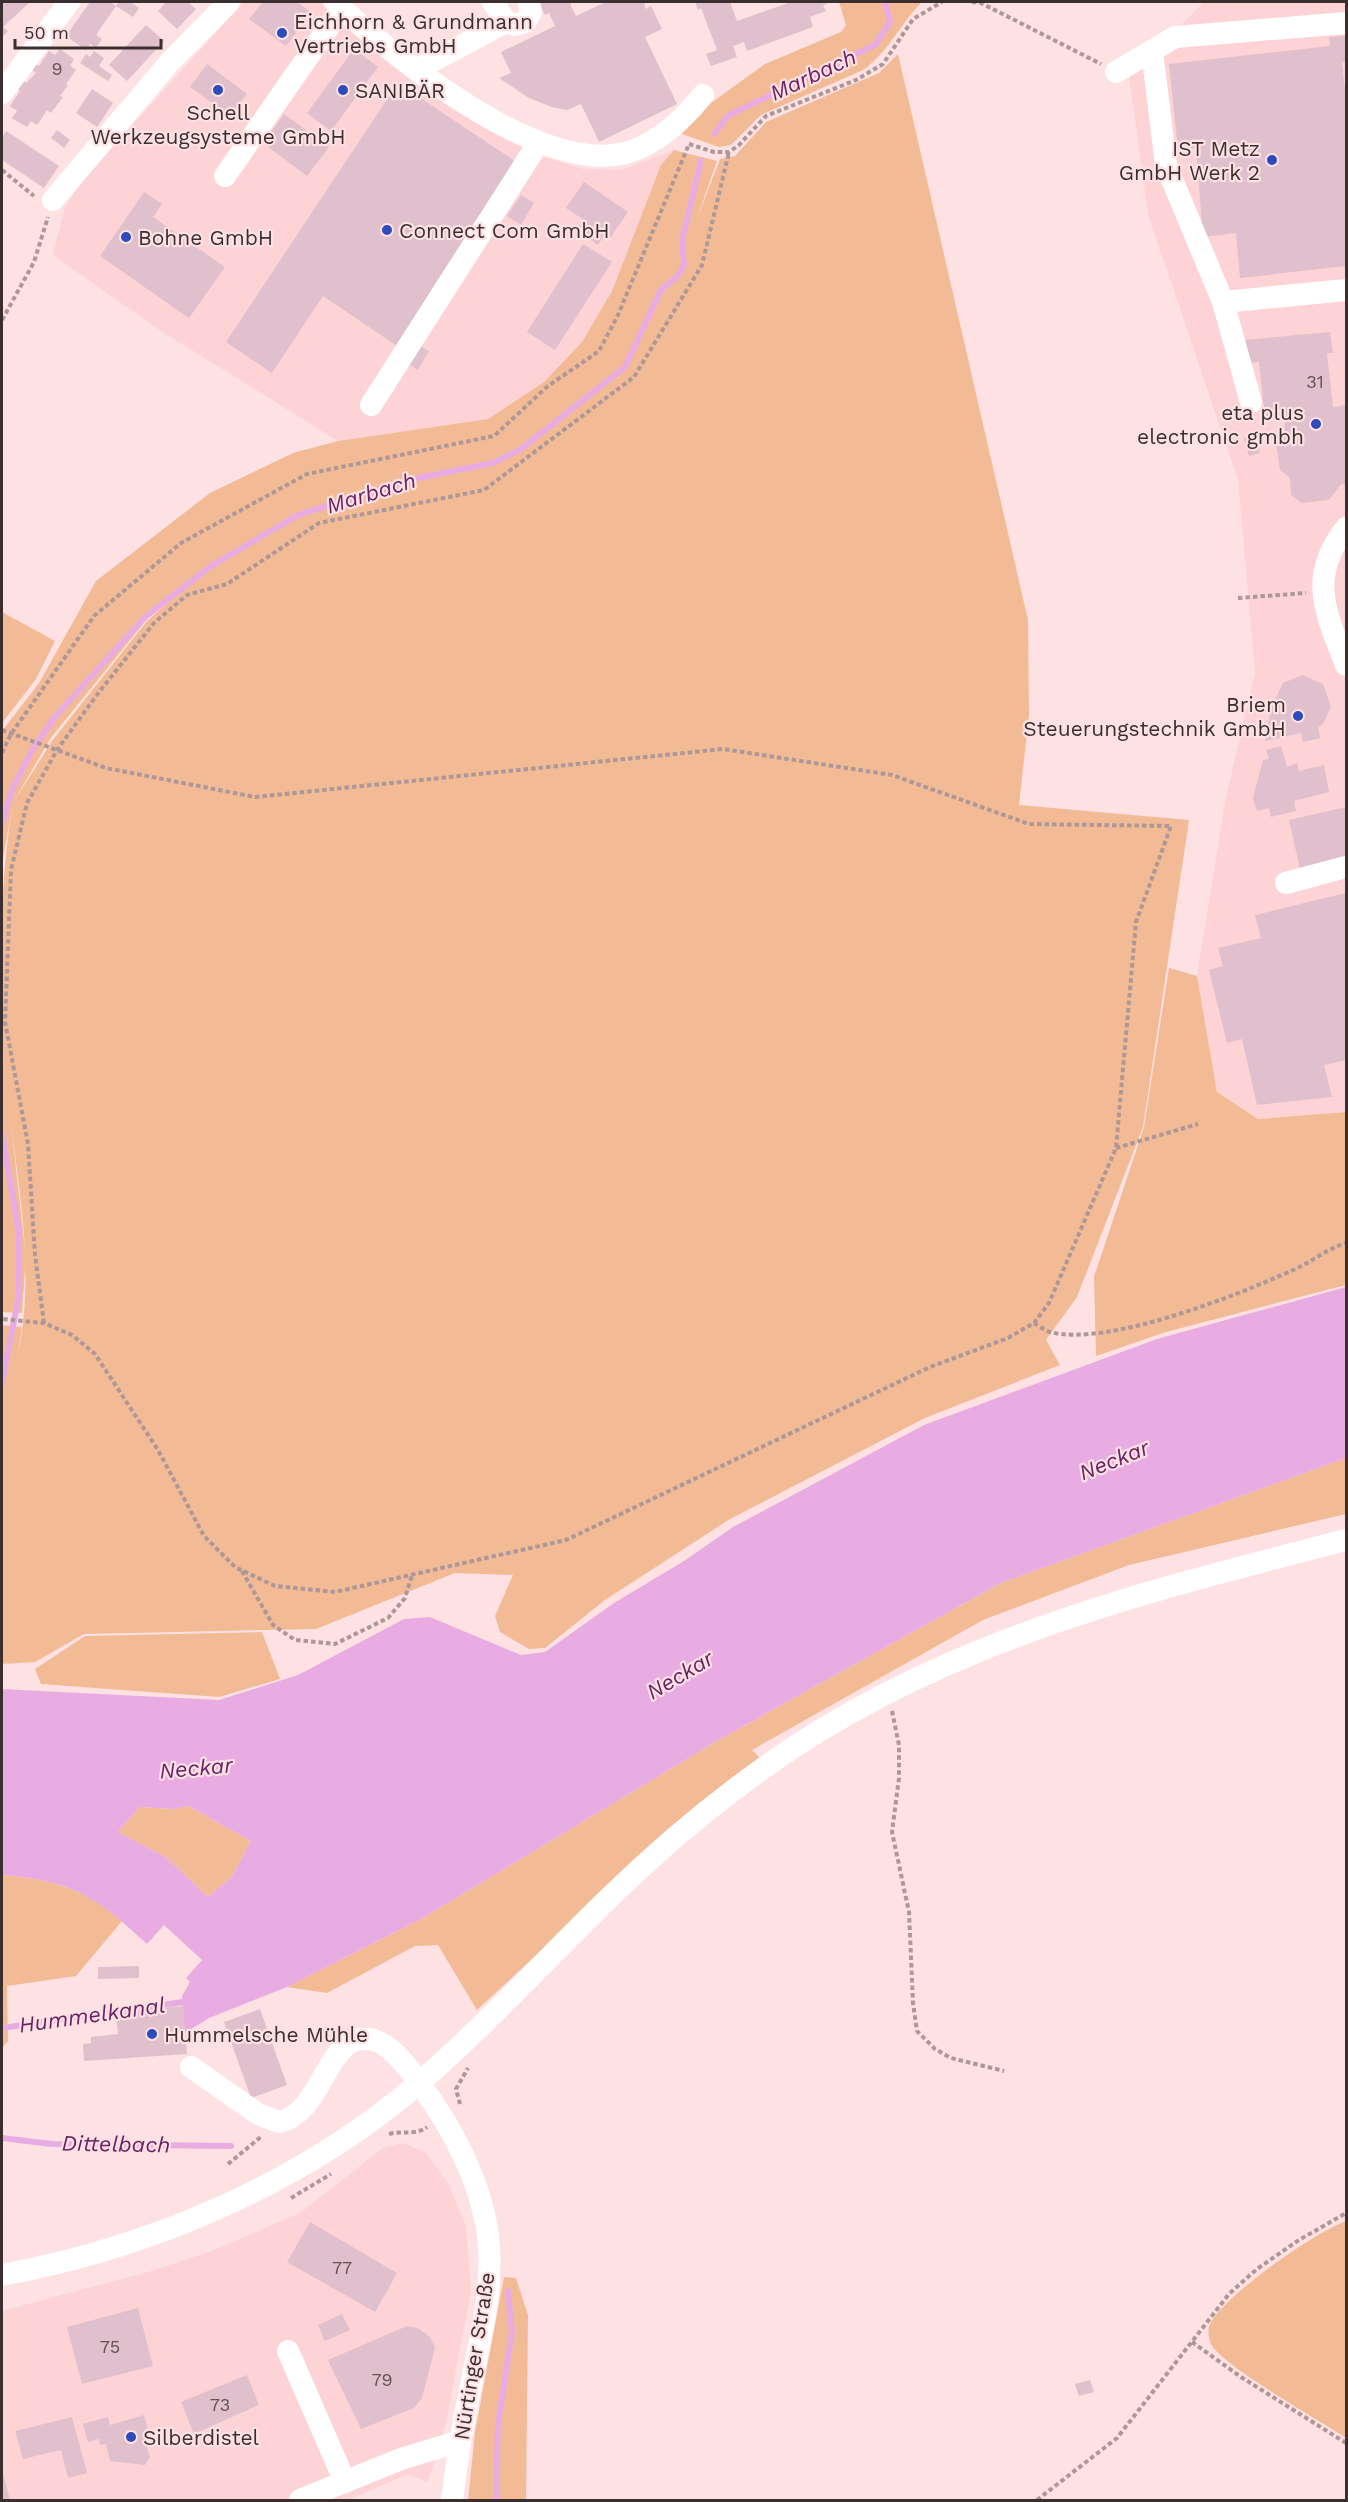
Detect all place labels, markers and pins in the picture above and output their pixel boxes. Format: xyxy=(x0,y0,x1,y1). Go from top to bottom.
place label: Eichhorn & Grundmann Vertriebs GmbH xyxy=(294,9,533,58)
marker: Eichhorn & Grundmann Vertriebs GmbH xyxy=(275,26,289,40)
place label: SANIBÄR xyxy=(355,78,445,103)
marker: Schell Werkzeugsysteme GmbH xyxy=(211,83,225,97)
marker: SANIBÄR xyxy=(336,83,350,97)
place label: Schell Werkzeugsysteme GmbH xyxy=(90,100,346,149)
place label: IST Metz GmbH Werk 2 xyxy=(1119,136,1260,185)
marker: IST Metz GmbH Werk 2 xyxy=(1265,153,1279,167)
place label: Connect Com GmbH xyxy=(399,218,610,243)
marker: Connect Com GmbH xyxy=(380,223,394,237)
place label: Bohne GmbH xyxy=(138,225,273,250)
marker: Bohne GmbH xyxy=(119,230,133,244)
place label: eta plus electronic gmbh xyxy=(1137,400,1304,449)
marker: eta plus electronic gmbh xyxy=(1309,417,1323,431)
place label: Briem Steuerungstechnik GmbH xyxy=(1023,692,1286,741)
marker: Briem Steuerungstechnik GmbH xyxy=(1291,709,1305,723)
place label: Hummelsche Mühle xyxy=(164,2022,368,2047)
marker: Hummelsche Mühle xyxy=(145,2027,159,2041)
place label: Silberdistel xyxy=(143,2425,260,2450)
marker: Silberdistel xyxy=(124,2430,138,2444)

